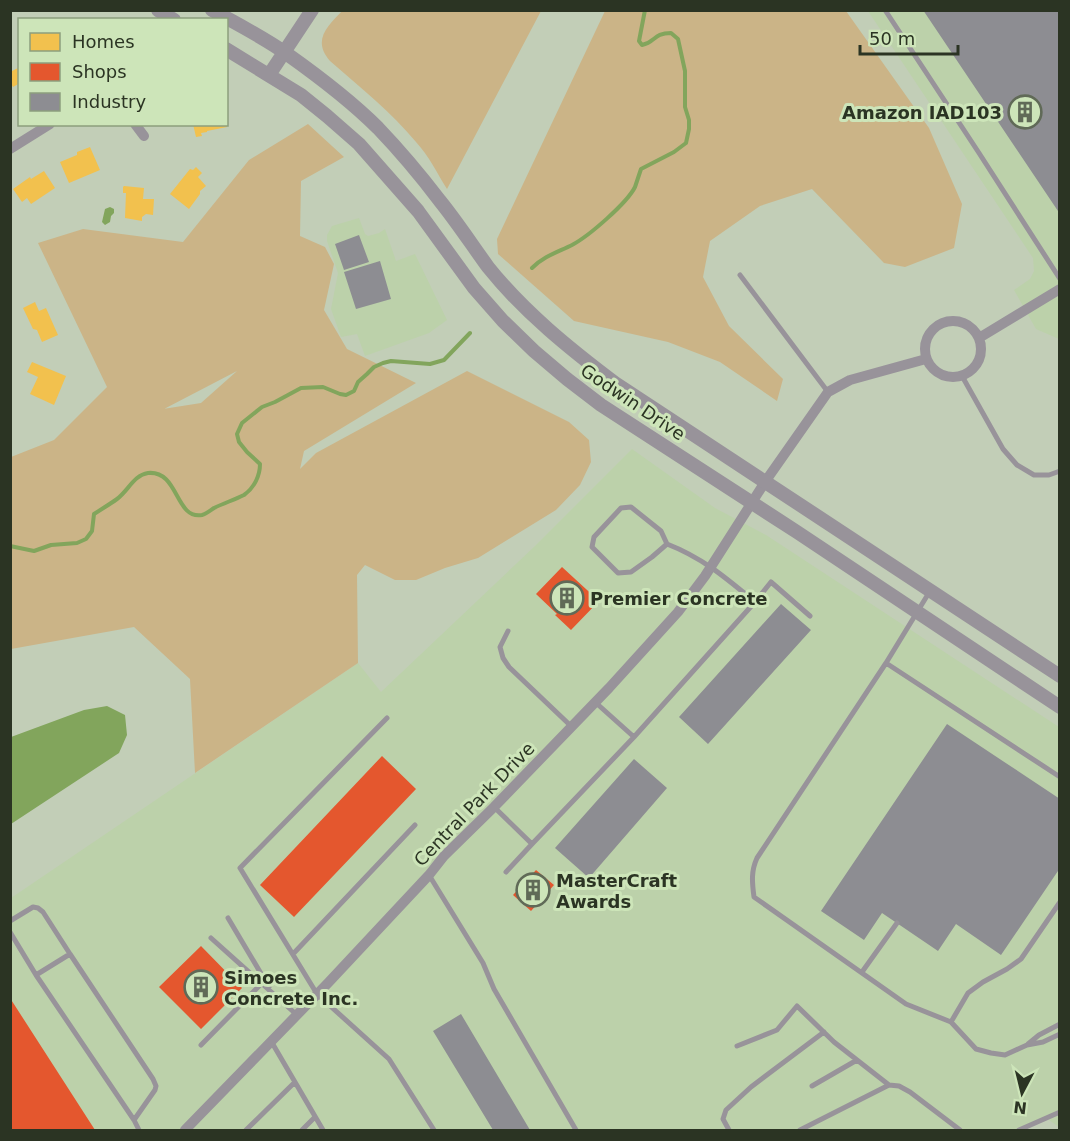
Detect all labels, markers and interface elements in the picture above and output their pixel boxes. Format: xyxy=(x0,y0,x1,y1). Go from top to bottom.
legend xyxy=(18,18,228,126)
scale bar xyxy=(860,18,958,56)
text: 50 m xyxy=(869,28,915,49)
text: Homes xyxy=(72,31,135,52)
text: Shops xyxy=(72,61,127,82)
text: Industry xyxy=(72,91,146,112)
building icon: Amazon IAD103 xyxy=(1007,94,1043,130)
place label: Amazon IAD103 xyxy=(842,102,1002,123)
street label: Godwin Drive xyxy=(577,359,689,445)
building icon: Premier Concrete xyxy=(549,580,585,616)
place label: Premier Concrete xyxy=(590,588,768,609)
street label: Central Park Drive xyxy=(410,738,538,870)
place label: MasterCraft Awards xyxy=(556,870,678,912)
building icon: MasterCraft Awards xyxy=(515,872,551,908)
place label: Simoes Concrete Inc. xyxy=(224,967,358,1009)
building icon: Simoes Concrete Inc. xyxy=(183,969,219,1005)
north arrow xyxy=(992,1063,1052,1123)
text: N xyxy=(1012,1097,1028,1118)

